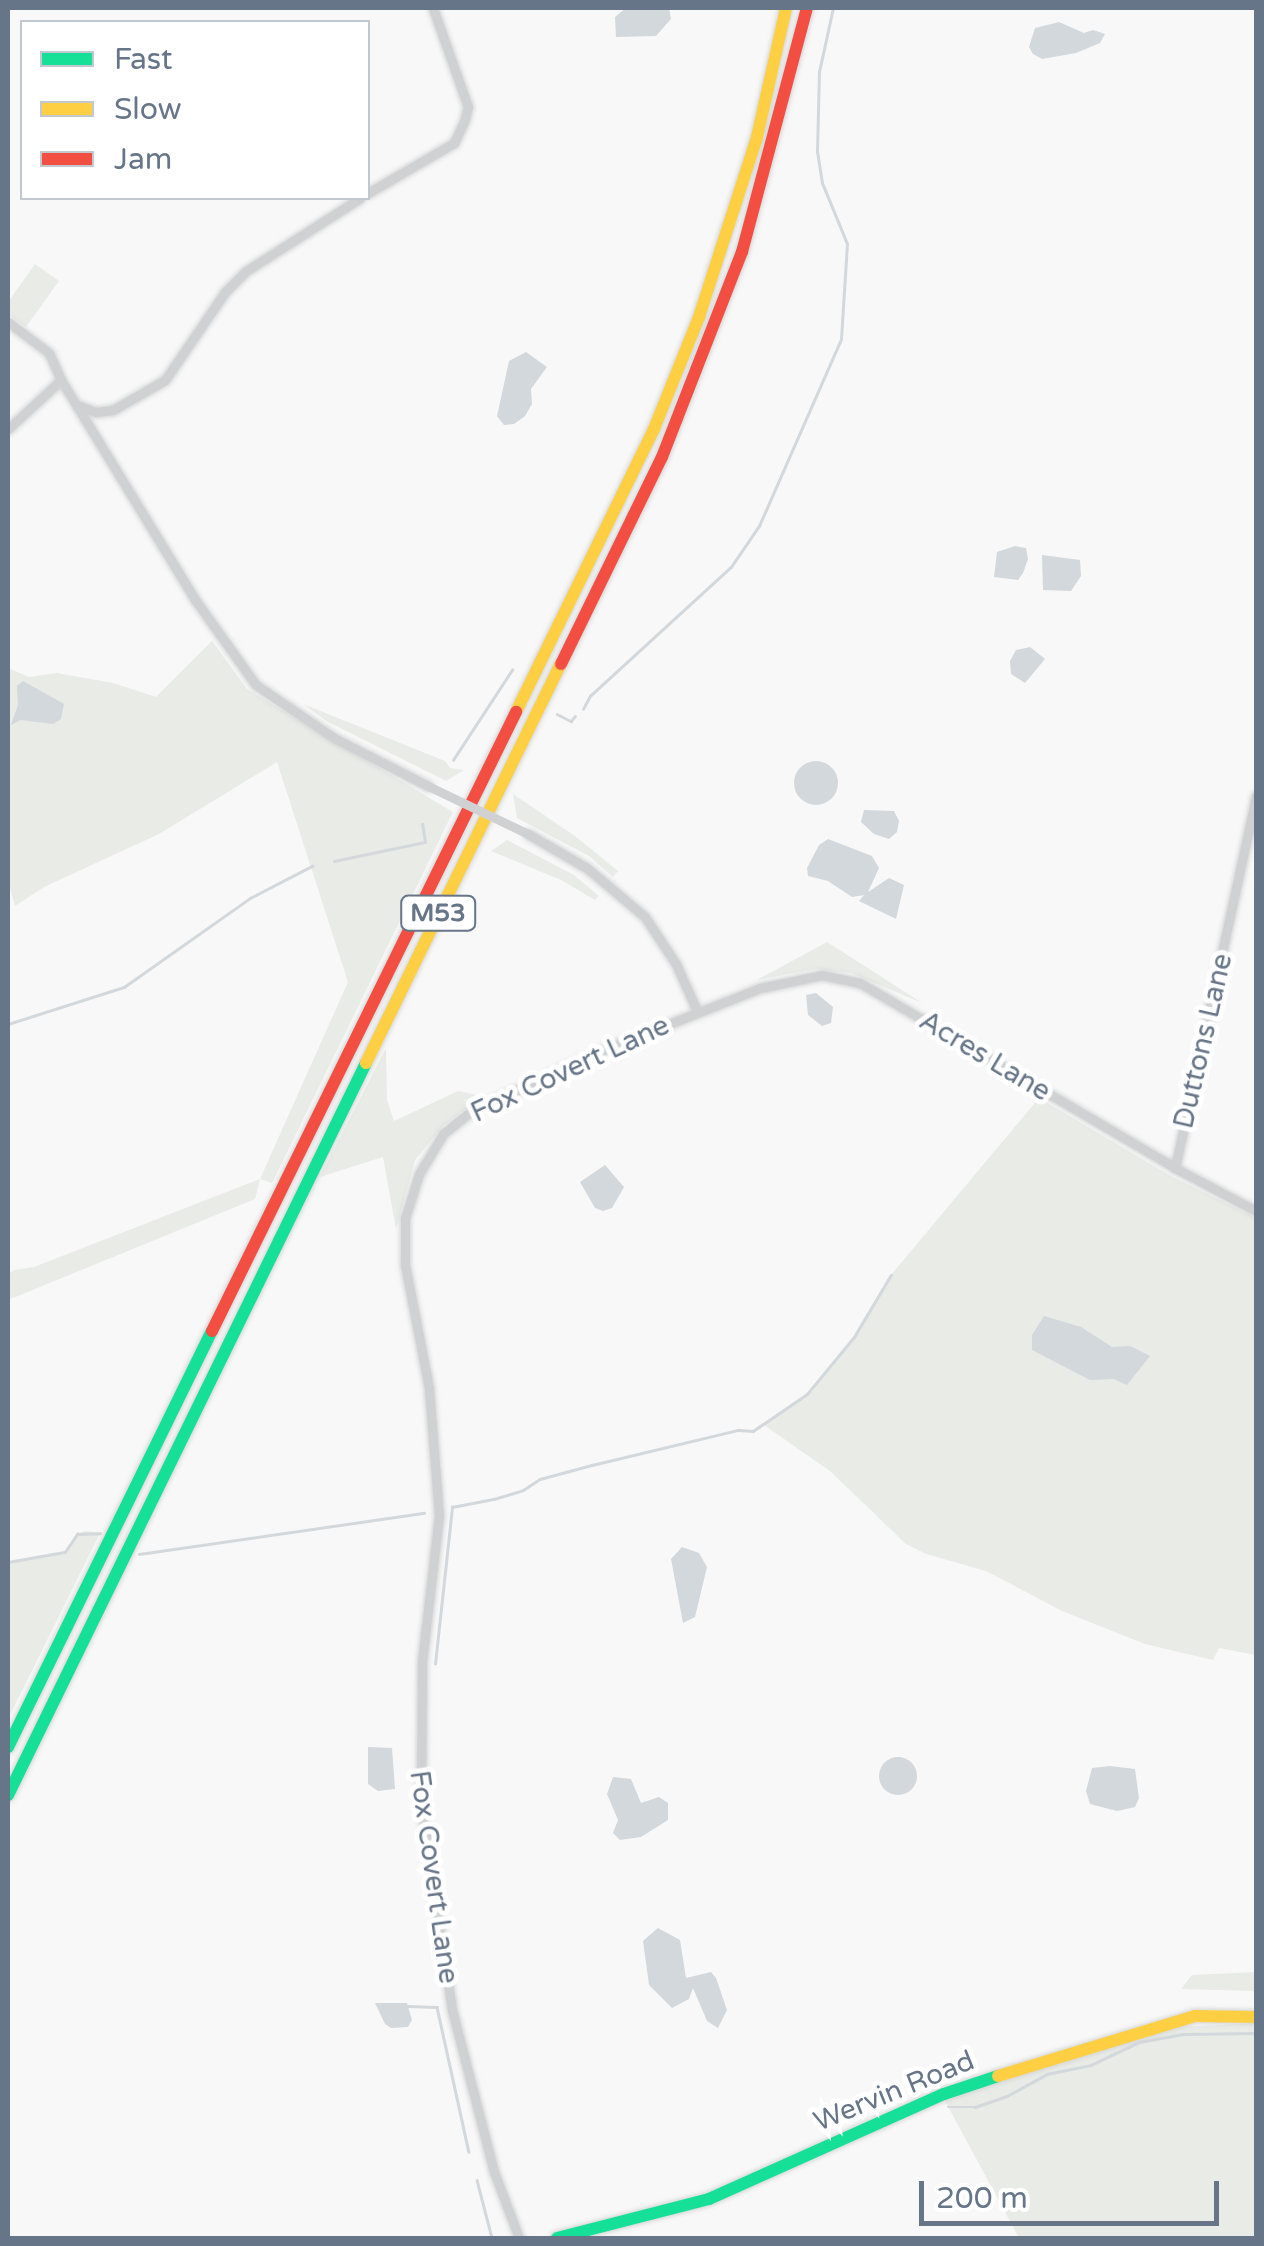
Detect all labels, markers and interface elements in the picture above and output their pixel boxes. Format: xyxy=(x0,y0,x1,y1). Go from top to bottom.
legend xyxy=(20,20,370,200)
text: Fast xyxy=(114,41,173,78)
text: Slow xyxy=(114,91,182,128)
text: Jam xyxy=(114,141,172,178)
road number: M53 xyxy=(398,893,478,933)
street label: Duttons Lane xyxy=(1167,950,1239,1132)
street label: Acres Lane xyxy=(913,1004,1057,1108)
street label: Fox Covert Lane xyxy=(466,1008,674,1130)
street label: Fox Covert Lane xyxy=(402,1768,466,1986)
street label: Wervin Road xyxy=(809,2044,979,2138)
scale bar xyxy=(924,2161,1224,2223)
text: 200 m xyxy=(936,2180,1028,2217)

